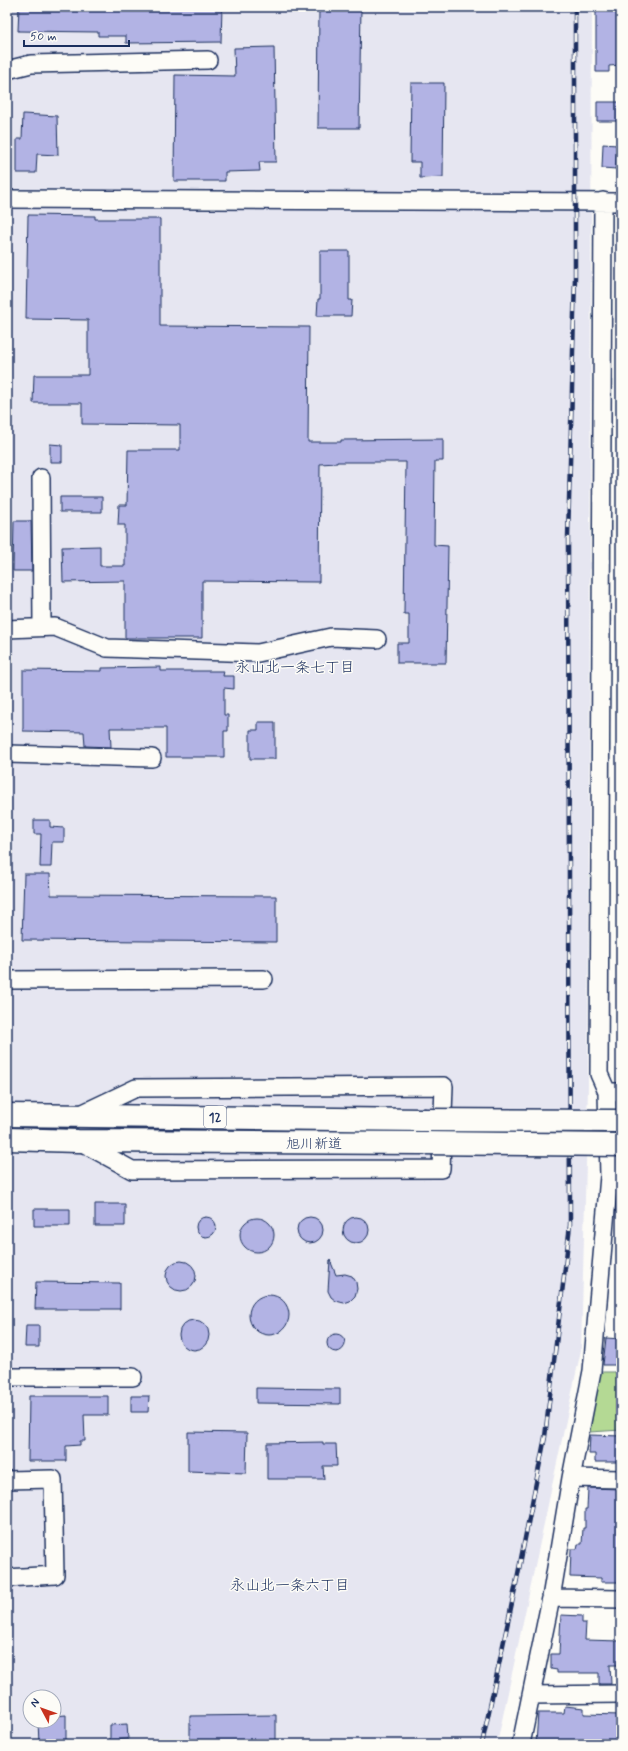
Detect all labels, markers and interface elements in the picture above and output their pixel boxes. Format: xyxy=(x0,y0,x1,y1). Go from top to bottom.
scale bar xyxy=(24,22,129,48)
text: 50 m xyxy=(30,29,57,45)
district label: 永山北一条七丁目 xyxy=(235,658,355,678)
road number: 12 xyxy=(204,1106,226,1128)
street label: 旭川新道 xyxy=(286,1135,342,1153)
district label: 永山北一条六丁目 xyxy=(230,1576,350,1596)
north arrow xyxy=(22,1689,62,1729)
text: N xyxy=(28,1696,43,1710)

